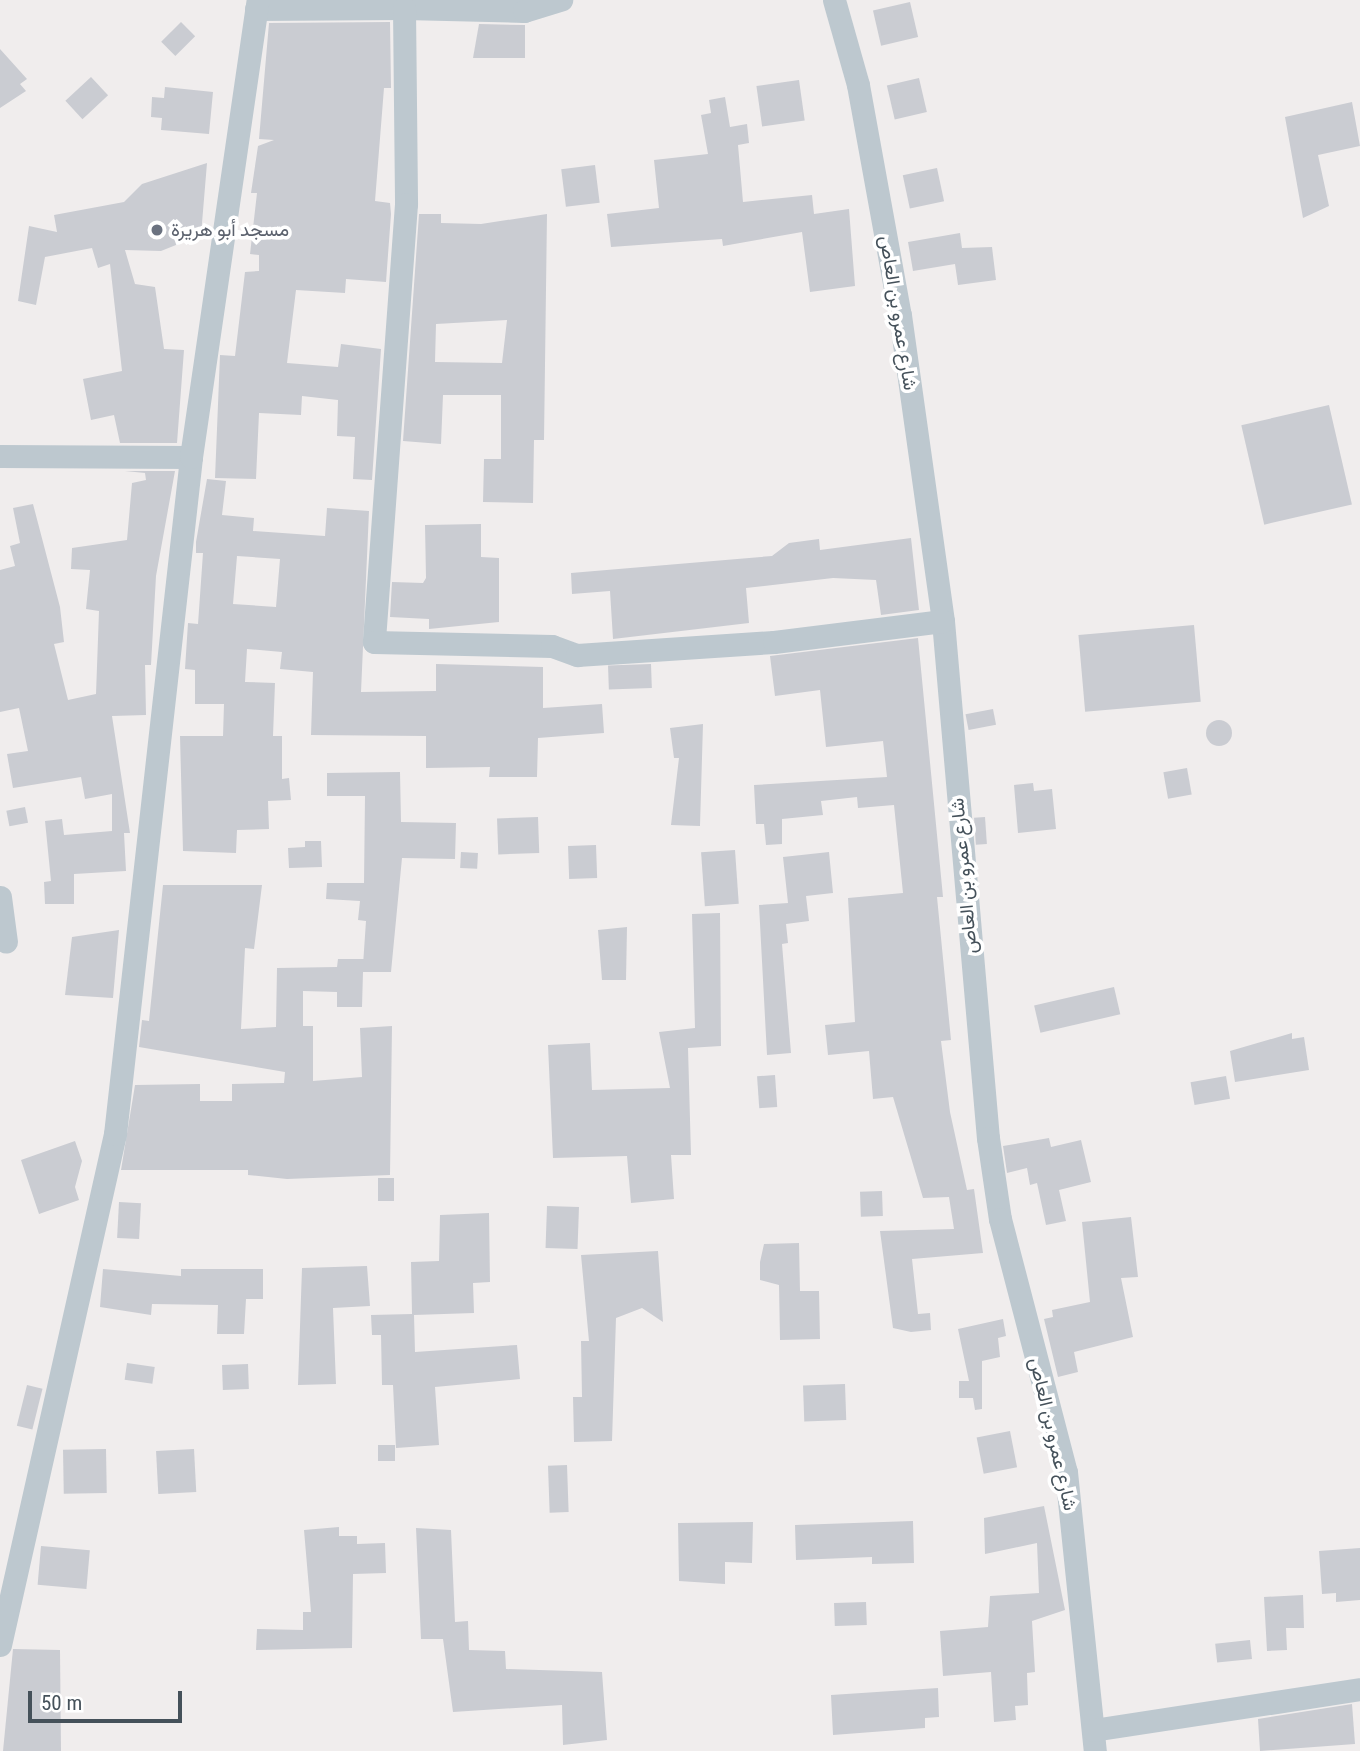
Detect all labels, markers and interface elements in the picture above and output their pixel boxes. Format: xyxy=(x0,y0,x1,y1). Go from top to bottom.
place label: مسجد أبو هريرة xyxy=(171,219,289,241)
marker: مسجد أبو هريرة xyxy=(149,222,165,238)
street label: شارع عمرو بن العاص xyxy=(875,234,921,392)
street label: شارع عمرو بن العاص xyxy=(946,797,982,955)
street label: شارع عمرو بن العاص xyxy=(1024,1355,1082,1513)
scale bar xyxy=(32,1678,186,1722)
text: 50 m xyxy=(41,1691,82,1715)

